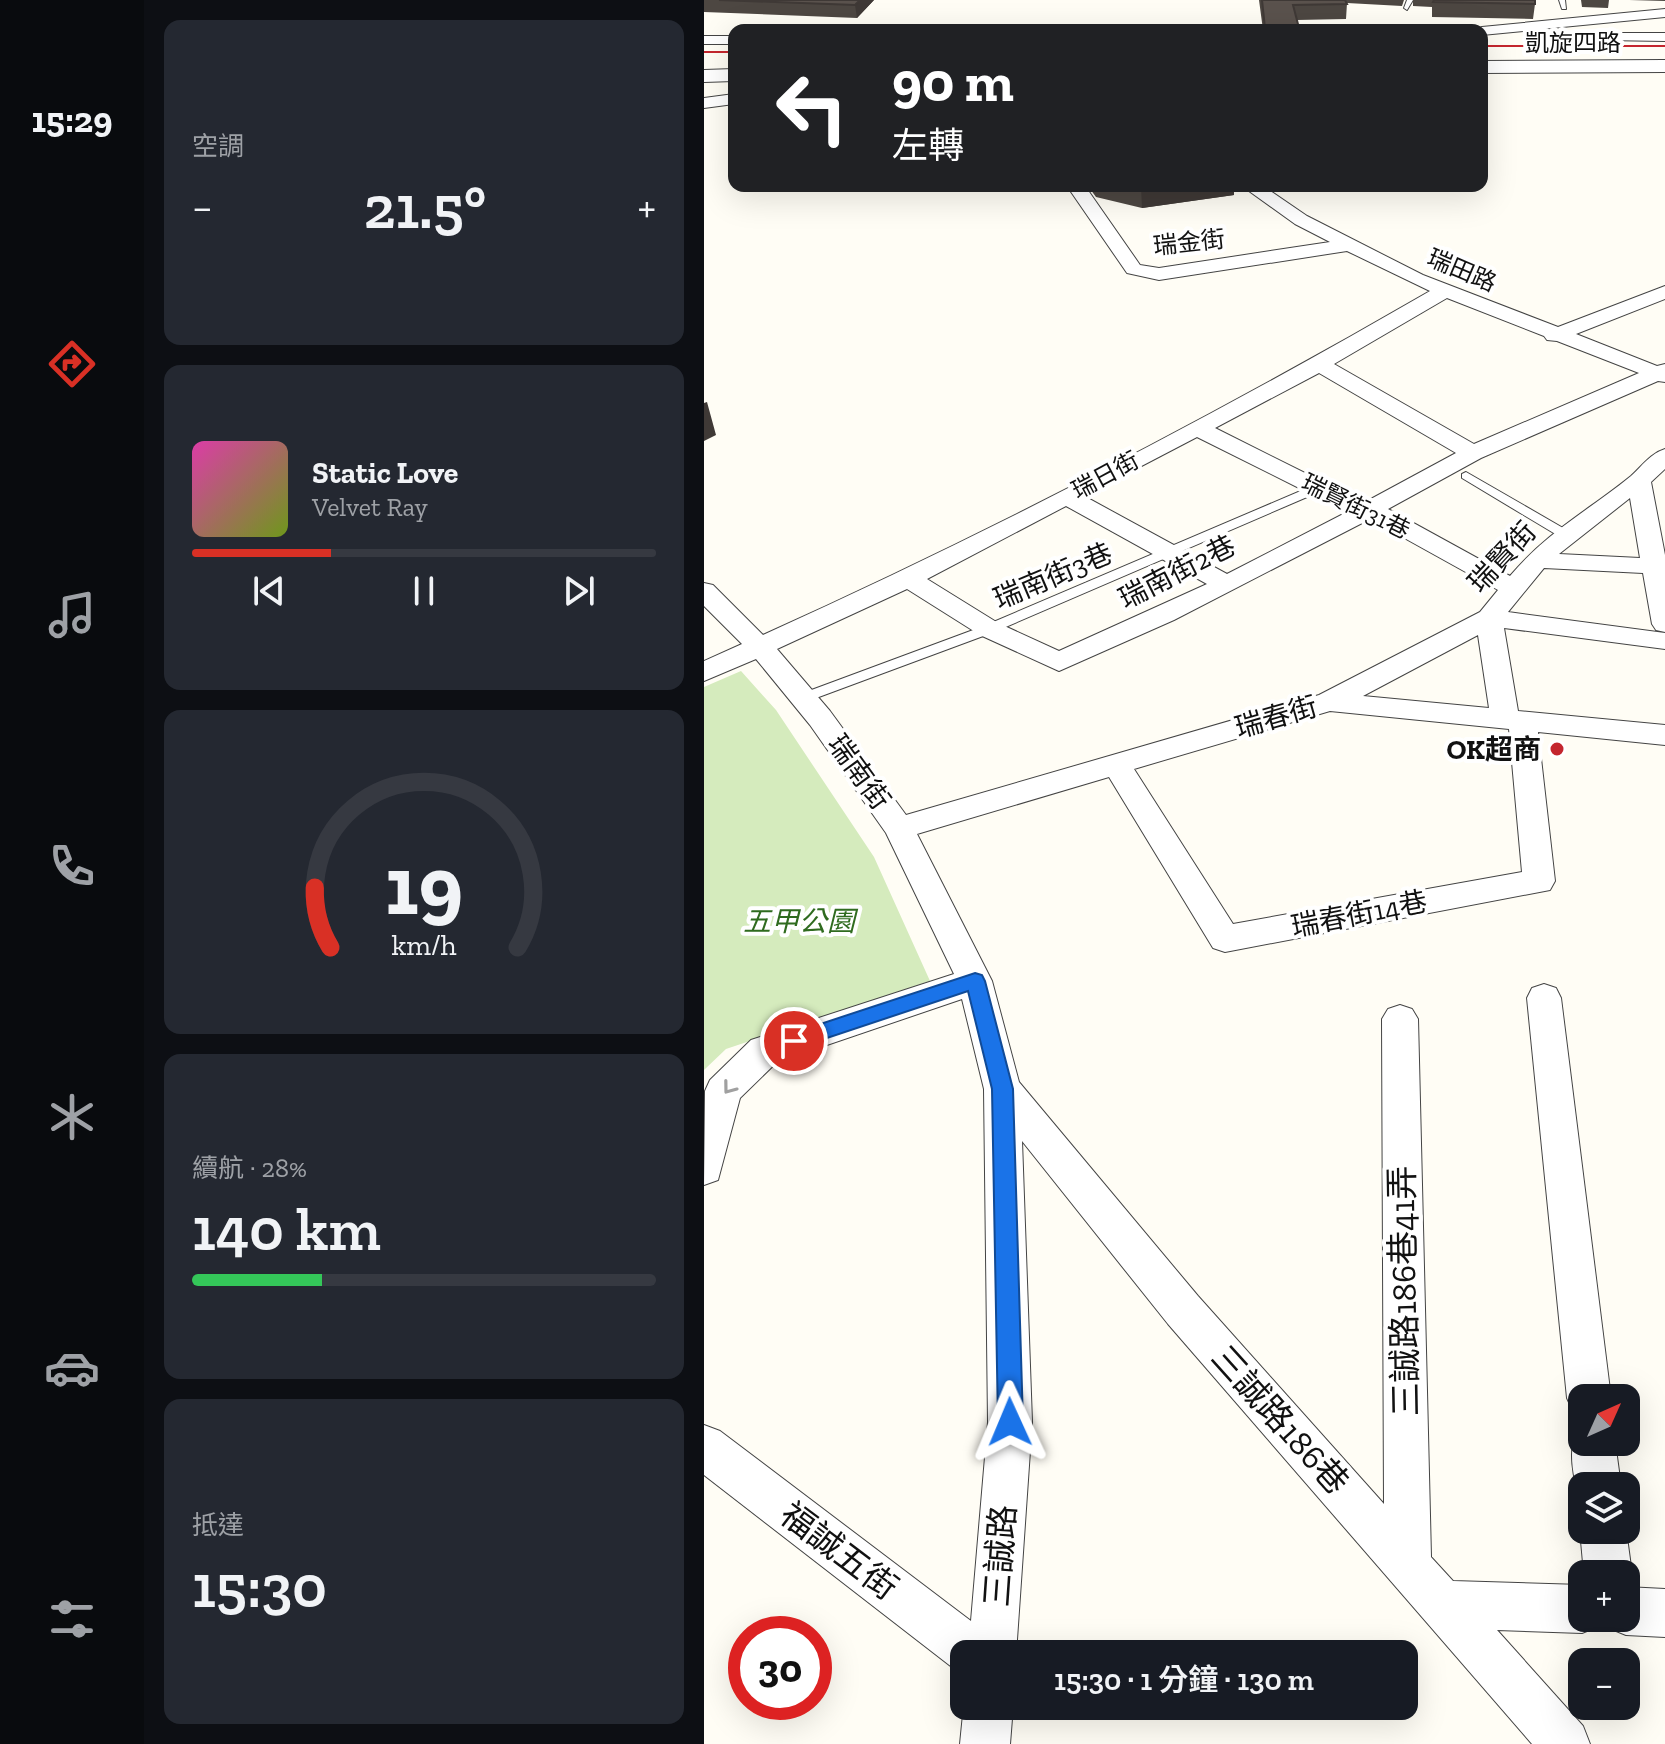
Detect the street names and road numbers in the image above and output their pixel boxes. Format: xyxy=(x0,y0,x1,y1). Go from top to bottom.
street label: 凱旋四路 xyxy=(1525,28,1621,57)
street label: 瑞金街 xyxy=(1152,224,1226,260)
street label: 瑞田路 xyxy=(1423,243,1501,297)
street label: 瑞日街 xyxy=(1066,445,1144,505)
street label: 瑞賢街31巷 xyxy=(1297,467,1415,545)
street label: 瑞賢街 xyxy=(1461,515,1543,599)
street label: 瑞南街2巷 xyxy=(1113,529,1241,615)
street label: 瑞南街3巷 xyxy=(989,536,1117,616)
street label: 瑞春街 xyxy=(1231,690,1321,744)
street label: 瑞南街 xyxy=(821,728,897,816)
street label: 瑞春街14巷 xyxy=(1288,885,1430,943)
street label: 三誠路186巷41弄 xyxy=(1381,1165,1427,1417)
street label: 三誠路186巷 xyxy=(1203,1337,1357,1503)
street label: 福誠五街 xyxy=(772,1494,906,1608)
street label: 三誠路 xyxy=(976,1504,1024,1608)

